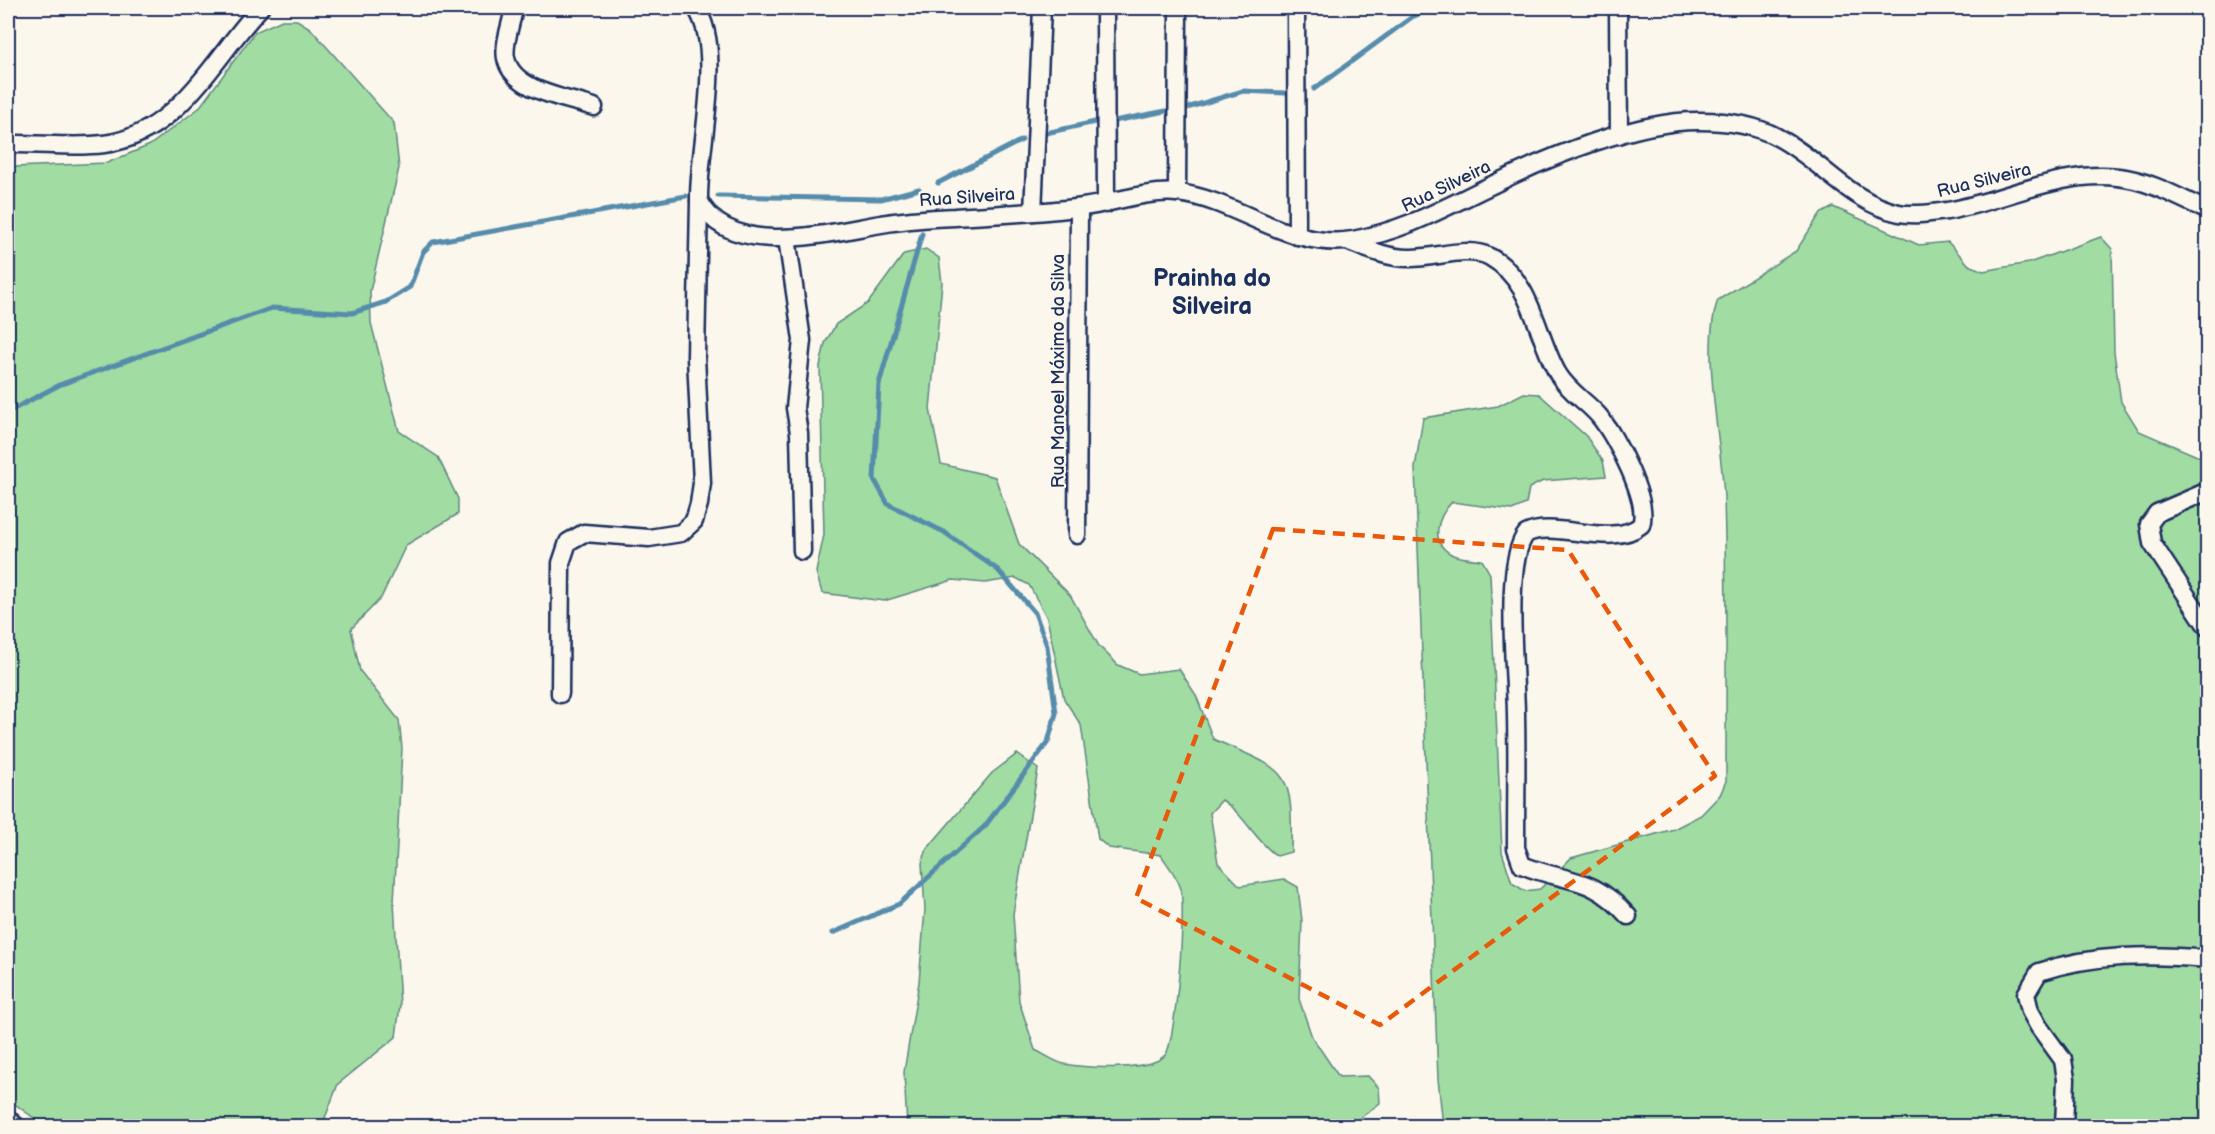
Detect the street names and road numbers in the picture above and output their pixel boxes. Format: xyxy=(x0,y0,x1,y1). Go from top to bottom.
street label: Rua Silveira xyxy=(1398,156,1494,217)
street label: Rua Silveira xyxy=(1935,159,2033,202)
street label: Rua Silveira xyxy=(918,184,1016,211)
street label: Rua Manoel Máximo da Silva xyxy=(1048,254,1069,488)

